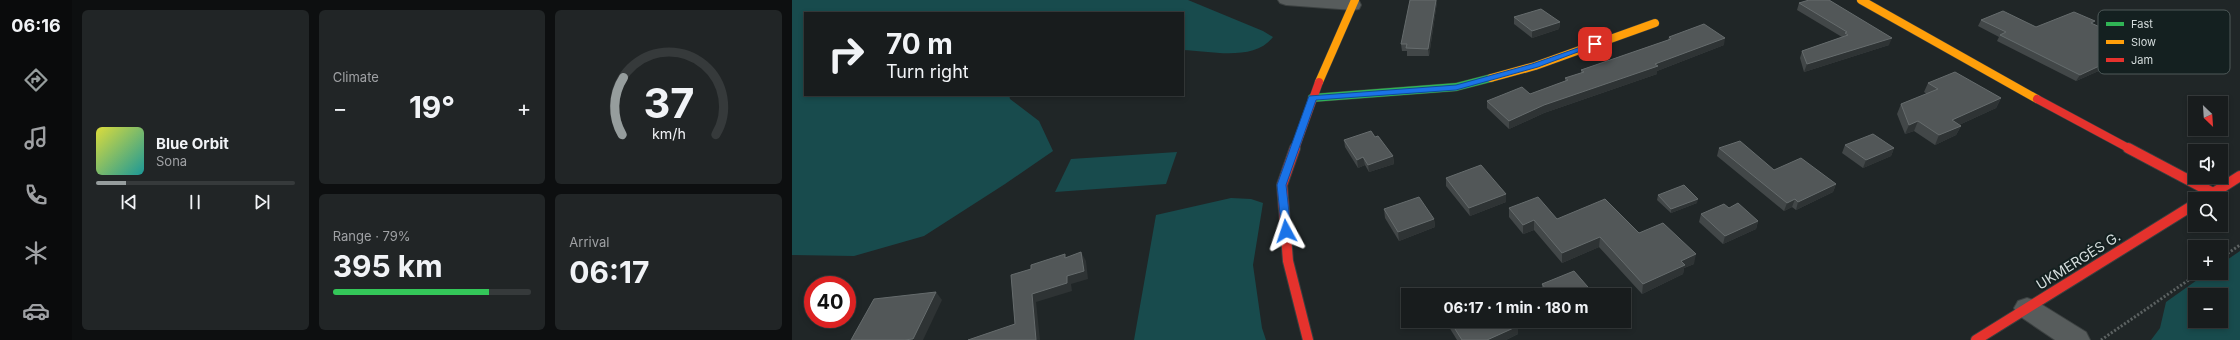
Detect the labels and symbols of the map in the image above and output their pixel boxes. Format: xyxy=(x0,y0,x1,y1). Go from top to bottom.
legend xyxy=(2098,10,2230,74)
text: Fast xyxy=(2131,17,2153,31)
pin xyxy=(1578,27,1612,61)
text: Slow xyxy=(2131,35,2156,49)
text: Jam xyxy=(2131,53,2153,67)
north arrow xyxy=(2188,96,2228,136)
position arrow xyxy=(1265,210,1307,252)
street label: UKMERGĖS G. xyxy=(2033,227,2123,293)
speed limit sign: 40 xyxy=(804,276,856,328)

